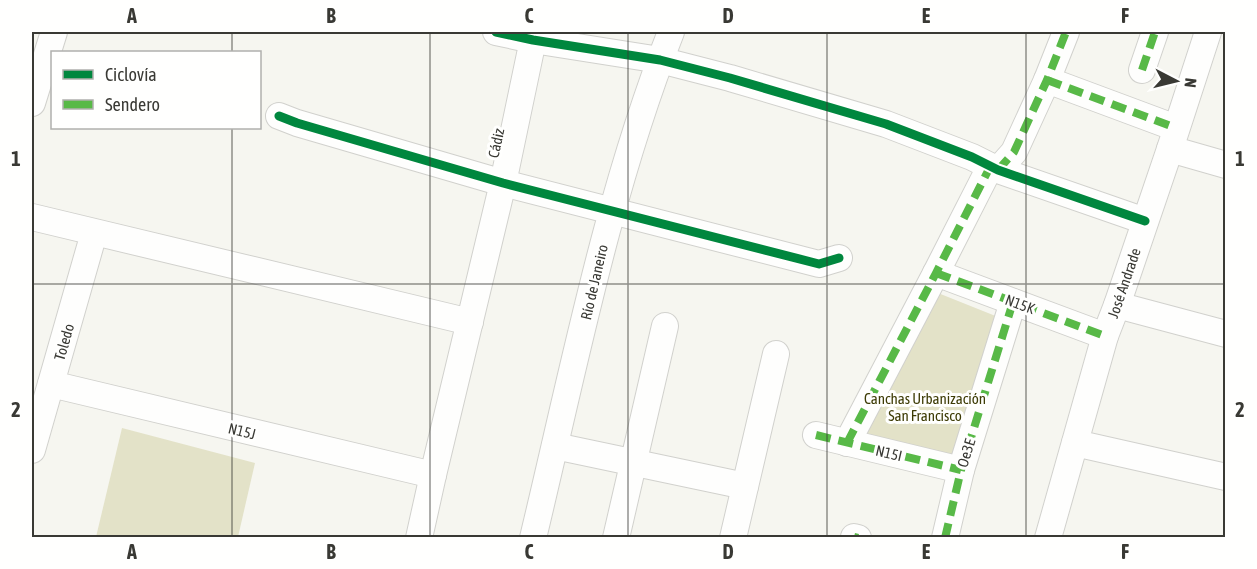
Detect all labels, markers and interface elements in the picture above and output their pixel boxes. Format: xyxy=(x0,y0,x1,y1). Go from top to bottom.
text: A xyxy=(126,4,137,27)
text: B xyxy=(326,4,336,27)
text: C xyxy=(525,4,534,27)
text: D xyxy=(722,4,734,27)
text: E xyxy=(922,4,931,27)
text: F xyxy=(1121,4,1129,27)
legend xyxy=(51,51,261,129)
north arrow xyxy=(1146,51,1206,111)
text: Ciclovía xyxy=(105,64,157,85)
text: N xyxy=(1181,77,1200,89)
text: Sendero xyxy=(105,94,160,115)
street label: Cádiz xyxy=(485,126,508,159)
text: 1 xyxy=(11,147,21,170)
text: 1 xyxy=(1235,147,1245,170)
street label: Río de Janeiro xyxy=(577,243,611,321)
street label: José Andrade xyxy=(1104,246,1144,320)
street label: N15K xyxy=(1003,291,1038,317)
street label: Toledo xyxy=(51,322,77,362)
park label: Canchas Urbanización San Francisco xyxy=(864,390,986,424)
text: 2 xyxy=(11,398,21,421)
text: 2 xyxy=(1235,398,1245,421)
street label: N15J xyxy=(226,419,258,443)
street label: Oe3E xyxy=(954,436,979,469)
street label: N15I xyxy=(874,442,904,464)
text: A xyxy=(126,540,137,563)
text: B xyxy=(326,540,336,563)
text: C xyxy=(525,540,534,563)
text: D xyxy=(722,540,734,563)
text: E xyxy=(922,540,931,563)
text: F xyxy=(1121,540,1129,563)

